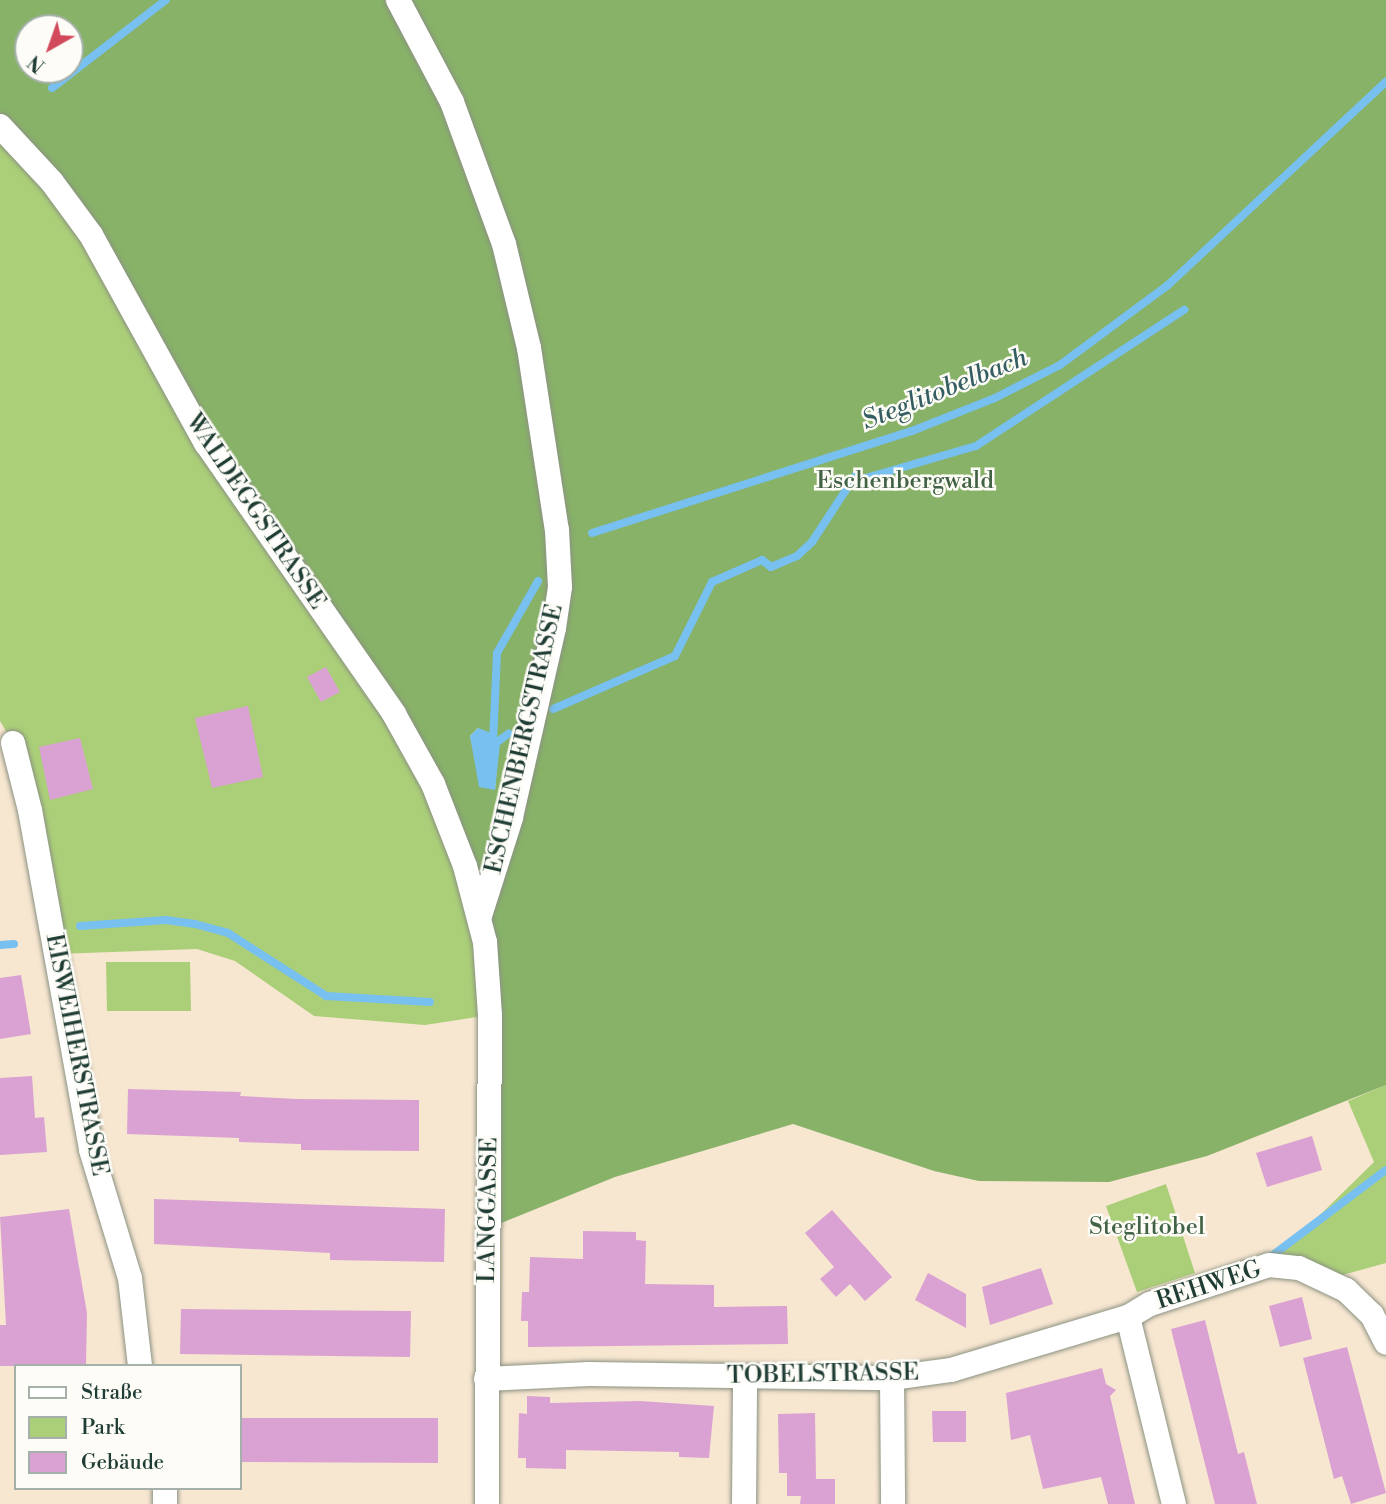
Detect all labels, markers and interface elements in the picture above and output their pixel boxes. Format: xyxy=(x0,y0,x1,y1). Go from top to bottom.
north arrow xyxy=(14,14,84,84)
text: N xyxy=(23,50,50,78)
water label: Steglitobelbach xyxy=(858,343,1032,437)
street label: WALDEGGSTRASSE xyxy=(179,409,331,615)
park label: Eschenbergwald xyxy=(816,468,994,496)
street label: ESCHENBERGSTRASSE xyxy=(480,601,570,877)
street label: EISWEIHERSTRASSE xyxy=(38,931,114,1179)
street label: LANGGASSE xyxy=(473,1137,505,1283)
park label: Steglitobel xyxy=(1089,1214,1205,1242)
street label: REHWEG xyxy=(1153,1256,1265,1316)
street label: TOBELSTRASSE xyxy=(727,1359,919,1391)
legend xyxy=(14,1364,242,1490)
text: Straße xyxy=(81,1380,143,1406)
text: Park xyxy=(81,1415,125,1441)
text: Gebäude xyxy=(81,1450,164,1476)

